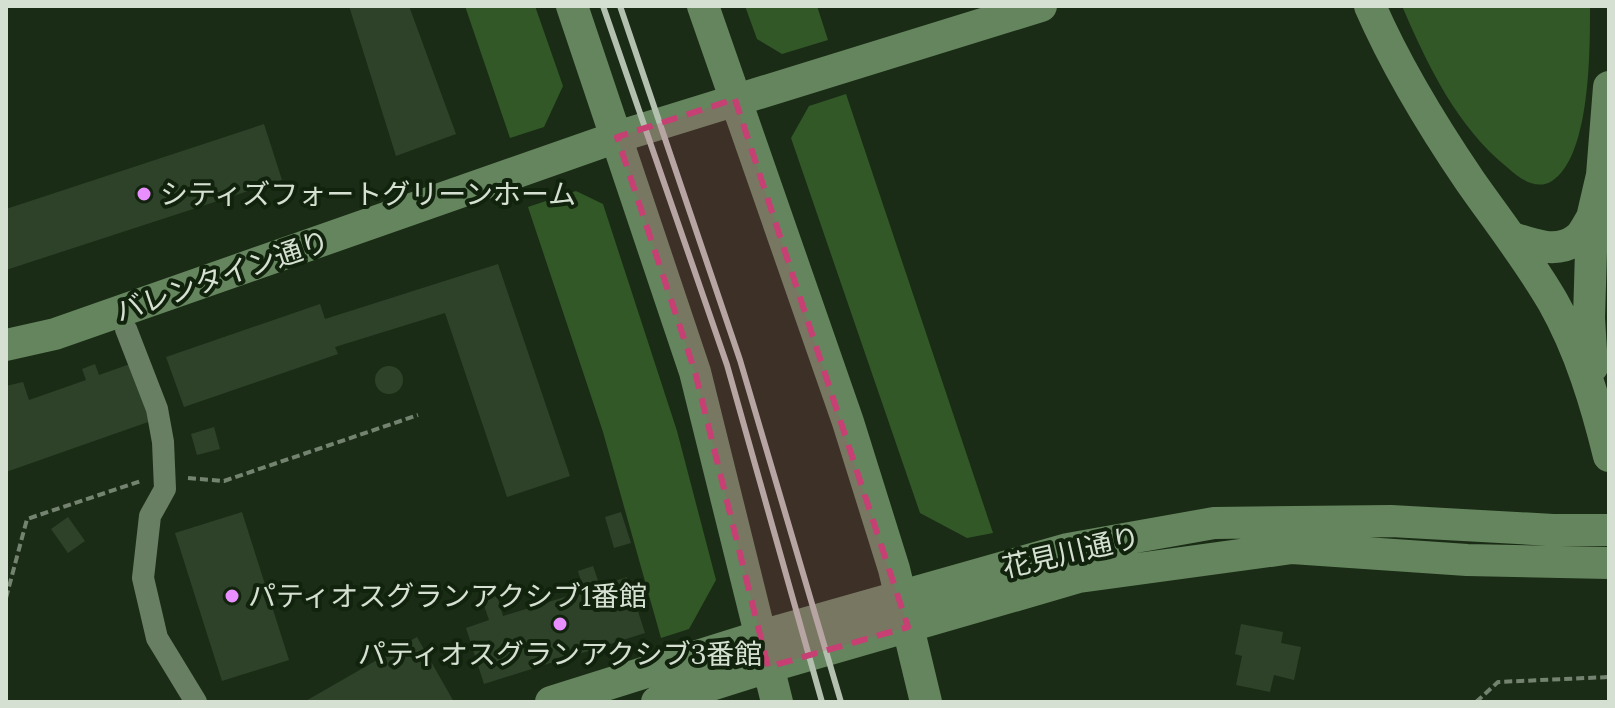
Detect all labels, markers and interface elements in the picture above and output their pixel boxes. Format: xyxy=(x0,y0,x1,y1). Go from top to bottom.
place label: シティズフォートグリーンホーム xyxy=(160,176,576,212)
marker: シティズフォートグリーンホーム xyxy=(135,185,153,203)
street label: バレンタイン通り xyxy=(110,223,334,329)
street label: 花見川通り xyxy=(999,519,1143,585)
place label: パティオスグランアクシブ1番館 xyxy=(248,578,647,614)
marker: パティオスグランアクシブ1番館 xyxy=(223,587,241,605)
marker: パティオスグランアクシブ3番館 xyxy=(551,615,569,633)
place label: パティオスグランアクシブ3番館 xyxy=(358,636,762,672)

